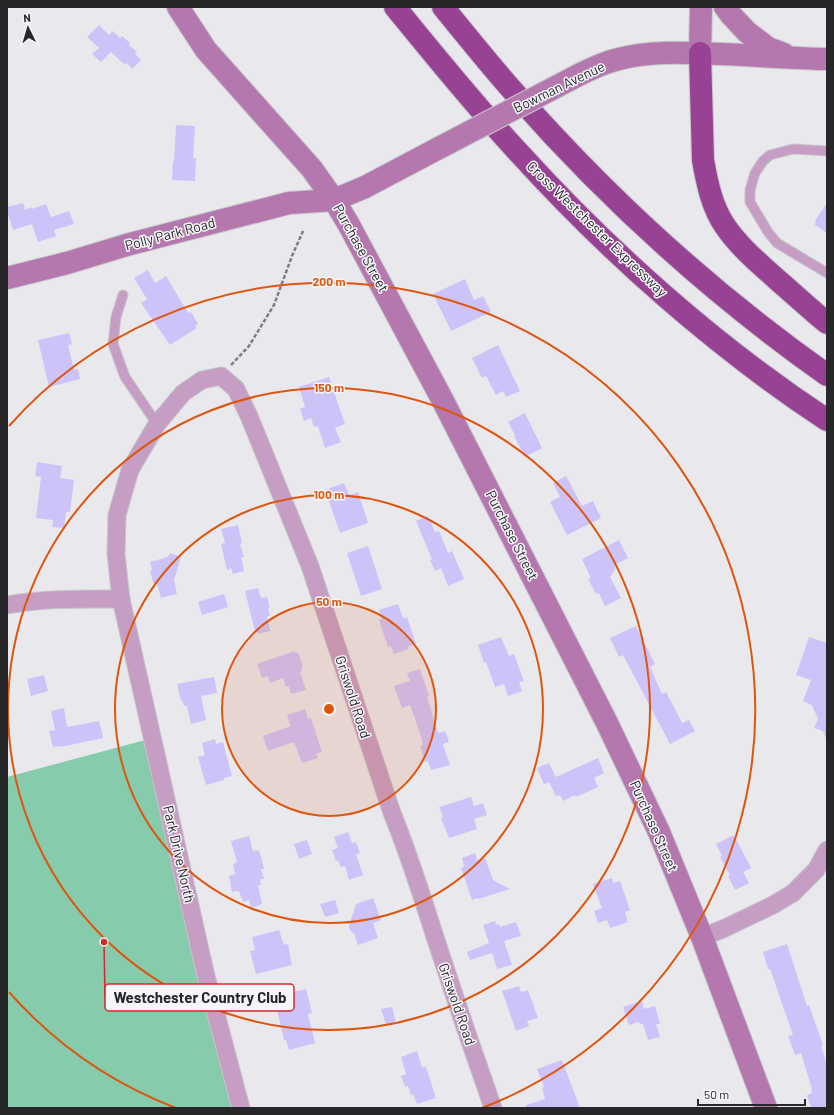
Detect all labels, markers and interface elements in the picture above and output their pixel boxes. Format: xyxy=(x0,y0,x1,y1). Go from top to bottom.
north arrow xyxy=(8,8,48,48)
text: N xyxy=(23,11,31,24)
street label: Bowman Avenue xyxy=(510,57,607,116)
street label: Cross Westchester Expressway xyxy=(524,157,671,301)
street label: Purchase Street xyxy=(330,201,393,295)
street label: Polly Park Road xyxy=(123,213,217,254)
text: 200 m xyxy=(313,274,345,288)
text: 150 m xyxy=(314,380,344,394)
text: 100 m xyxy=(314,487,344,501)
street label: Purchase Street xyxy=(483,487,542,582)
text: 50 m xyxy=(316,594,342,608)
street label: Griswold Road xyxy=(332,653,375,740)
centre of rings xyxy=(322,702,336,716)
street label: Purchase Street xyxy=(627,778,682,874)
street label: Park Drive North xyxy=(160,804,199,904)
street label: Griswold Road xyxy=(435,961,479,1047)
callout: Westchester Country Club xyxy=(105,984,294,1011)
text: Westchester Country Club xyxy=(113,988,287,1006)
scale bar xyxy=(698,1081,805,1107)
text: 50 m xyxy=(704,1087,729,1101)

